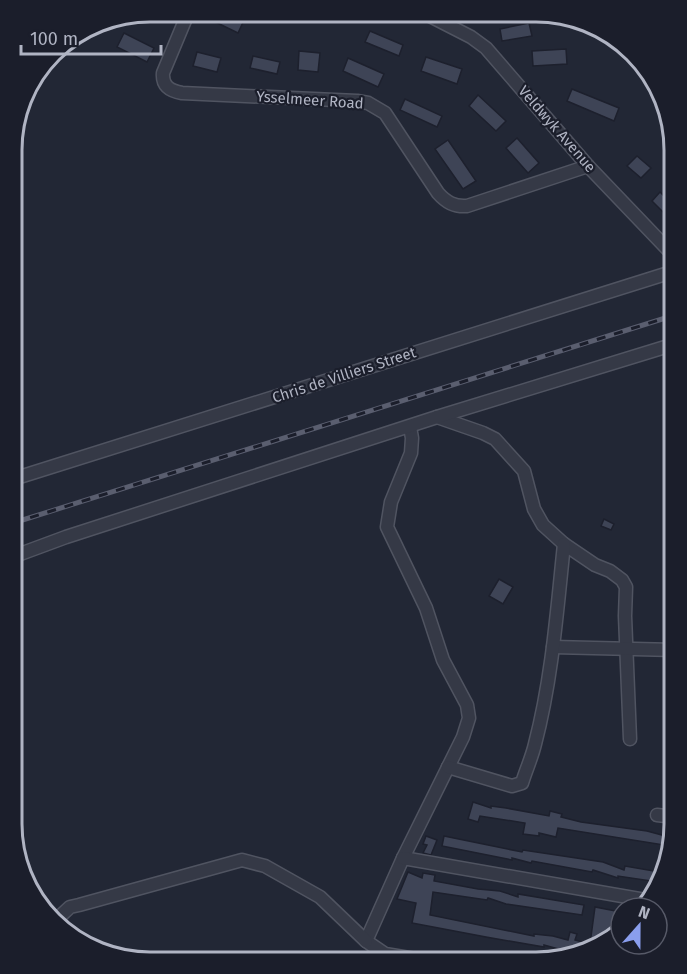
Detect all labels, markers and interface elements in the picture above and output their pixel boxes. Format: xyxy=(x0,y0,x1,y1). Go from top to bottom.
scale bar xyxy=(21,18,160,56)
text: 100 m xyxy=(30,28,78,50)
street label: Veldwyk Avenue xyxy=(514,82,600,176)
street label: Ysselmeer Road xyxy=(256,87,364,113)
street label: Chris de Villiers Street xyxy=(270,343,419,407)
north arrow xyxy=(609,896,669,956)
text: N xyxy=(636,902,653,923)

